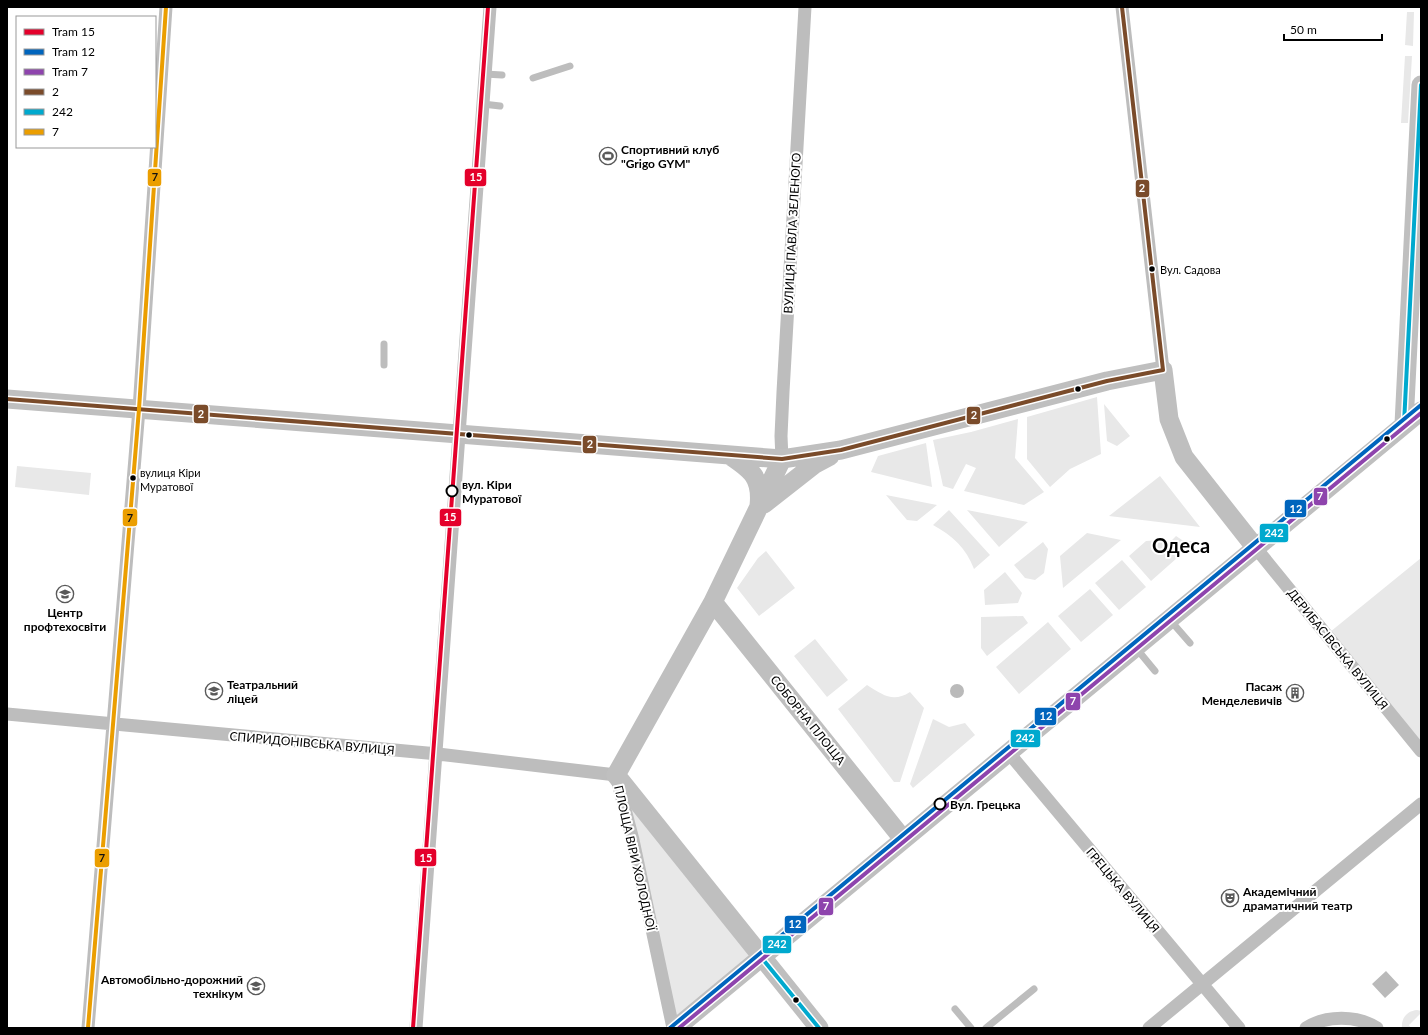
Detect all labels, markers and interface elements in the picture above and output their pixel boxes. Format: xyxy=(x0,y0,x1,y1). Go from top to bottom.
legend xyxy=(16,16,156,148)
scale bar xyxy=(1284,16,1382,42)
text: 50 m xyxy=(1290,22,1317,37)
text: Tram 15 xyxy=(52,24,95,39)
text: Tram 12 xyxy=(52,44,95,59)
text: Tram 7 xyxy=(52,64,88,79)
text: 2 xyxy=(52,84,59,99)
text: 242 xyxy=(52,104,73,119)
text: 7 xyxy=(52,124,59,139)
place label: Спортивний клуб "Grigo GYM" xyxy=(621,142,719,171)
sports icon: Спортивний клуб "Grigo GYM" xyxy=(598,146,618,166)
street label: ВУЛИЦЯ ПАВЛА ЗЕЛЕНОГО xyxy=(780,152,804,314)
line badge: 7 xyxy=(147,168,162,187)
line badge: 15 xyxy=(464,168,487,187)
text: 7 xyxy=(152,170,158,183)
text: 15 xyxy=(470,170,482,183)
line badge: 2 xyxy=(1135,179,1150,198)
text: 2 xyxy=(1139,181,1145,194)
place label: Вул. Садова xyxy=(1160,263,1221,276)
marker: Вул. Садова xyxy=(1147,264,1157,274)
unlabelled marker xyxy=(1073,384,1083,394)
line badge: 2 xyxy=(193,404,209,424)
line badge: 2 xyxy=(966,406,981,425)
text: 2 xyxy=(198,407,204,420)
text: 2 xyxy=(971,408,977,421)
unlabelled marker xyxy=(464,430,474,440)
unlabelled marker xyxy=(1382,434,1392,444)
line badge: 2 xyxy=(582,435,597,454)
text: 2 xyxy=(587,437,593,450)
place label: вулиця Кіри Муратової xyxy=(140,466,201,493)
marker: вулиця Кіри Муратової xyxy=(128,473,138,483)
place label: вул. Кіри Муратової xyxy=(462,477,522,506)
marker: вул. Кіри Муратової xyxy=(445,484,459,498)
line badge: 7 xyxy=(1313,487,1328,506)
text: 7 xyxy=(1317,489,1323,502)
line badge: 12 xyxy=(1284,499,1307,518)
text: 12 xyxy=(1290,502,1302,515)
line badge: 7 xyxy=(122,508,138,527)
line badge: 15 xyxy=(439,508,462,527)
text: 15 xyxy=(444,510,456,523)
text: 7 xyxy=(127,511,133,524)
line badge: 242 xyxy=(1259,523,1289,543)
text: 242 xyxy=(1264,526,1284,539)
district label: Одеса xyxy=(1152,533,1210,557)
school or university icon: Центр профтехосвіти xyxy=(55,584,75,604)
street label: ДЕРИБАСІВСЬКА ВУЛИЦЯ xyxy=(1285,586,1391,712)
place label: Центр профтехосвіти xyxy=(24,605,106,634)
street label: СОБОРНА ПЛОЩА xyxy=(767,672,849,768)
place label: Театральний ліцей xyxy=(227,677,298,706)
place label: Пасаж Менделевичів xyxy=(1202,679,1282,708)
school or university icon: Театральний ліцей xyxy=(204,681,224,701)
building icon: Пасаж Менделевичів xyxy=(1285,683,1305,703)
line badge: 7 xyxy=(1065,692,1081,711)
text: 7 xyxy=(1070,694,1076,707)
line badge: 12 xyxy=(1034,707,1057,726)
text: 12 xyxy=(1040,709,1052,722)
street label: СПИРИДОНІВСЬКА ВУЛИЦЯ xyxy=(229,728,395,758)
line badge: 242 xyxy=(1010,729,1041,748)
text: 242 xyxy=(1015,731,1035,744)
street label: ПЛОЩА ВІРИ ХОЛОДНОЇ xyxy=(611,784,659,933)
marker: Вул. Грецька xyxy=(933,797,947,811)
place label: Вул. Грецька xyxy=(950,797,1021,812)
street label: ГРЕЦЬКА ВУЛИЦЯ xyxy=(1083,845,1163,935)
line badge: 7 xyxy=(94,848,110,868)
line badge: 15 xyxy=(414,848,437,867)
text: 7 xyxy=(99,851,105,864)
text: 15 xyxy=(420,851,432,864)
place label: Академічний драматичний театр xyxy=(1242,884,1353,913)
theatre icon: Академічний драматичний театр xyxy=(1220,888,1240,908)
line badge: 7 xyxy=(818,897,834,916)
text: 7 xyxy=(823,899,829,912)
line badge: 12 xyxy=(784,915,807,934)
text: 12 xyxy=(789,917,801,930)
line badge: 242 xyxy=(762,935,792,954)
text: 242 xyxy=(767,937,787,950)
place label: Автомобільно-дорожний технікум xyxy=(100,972,243,1001)
school or university icon: Автомобільно-дорожний технікум xyxy=(246,976,266,996)
unlabelled marker xyxy=(791,995,801,1005)

